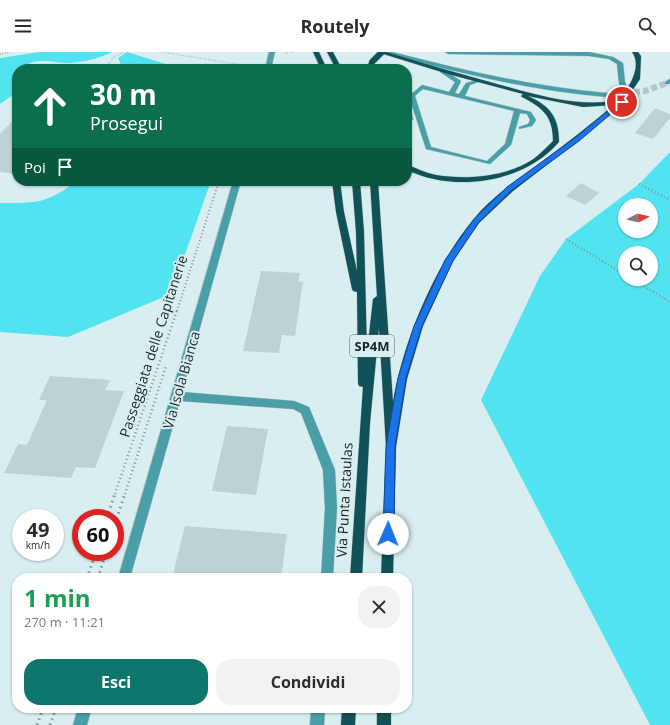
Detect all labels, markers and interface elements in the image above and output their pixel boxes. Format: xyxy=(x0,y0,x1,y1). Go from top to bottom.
text: Routely xyxy=(300,14,370,38)
icon: menu xyxy=(12,15,34,37)
icon: search xyxy=(636,15,658,37)
text: 30 m xyxy=(90,75,157,113)
icon: ahead xyxy=(24,80,76,132)
pin xyxy=(605,85,639,119)
icon: arrive xyxy=(611,91,633,113)
text: Prosegui xyxy=(90,111,163,135)
icon: arrive xyxy=(54,156,76,178)
text: Poi xyxy=(24,157,46,177)
north arrow xyxy=(618,198,658,238)
map controls xyxy=(618,198,658,286)
button: search xyxy=(618,246,658,286)
street label: Passeggiata delle Capitanerie xyxy=(115,252,191,439)
street label: Via Isola Bianca xyxy=(158,329,204,431)
road number: SP4M xyxy=(350,335,394,357)
street label: Via Punta Istaulas xyxy=(331,442,357,558)
speed limit sign: 60 xyxy=(72,509,124,561)
position arrow xyxy=(367,513,409,555)
text: 49 xyxy=(27,516,49,543)
text: km/h xyxy=(26,538,50,552)
text: 1 min xyxy=(24,581,91,614)
button: close xyxy=(358,586,400,628)
text: 270 m · 11:21 xyxy=(24,613,105,631)
button: Esci xyxy=(24,659,208,705)
button: Condividi xyxy=(216,659,400,705)

